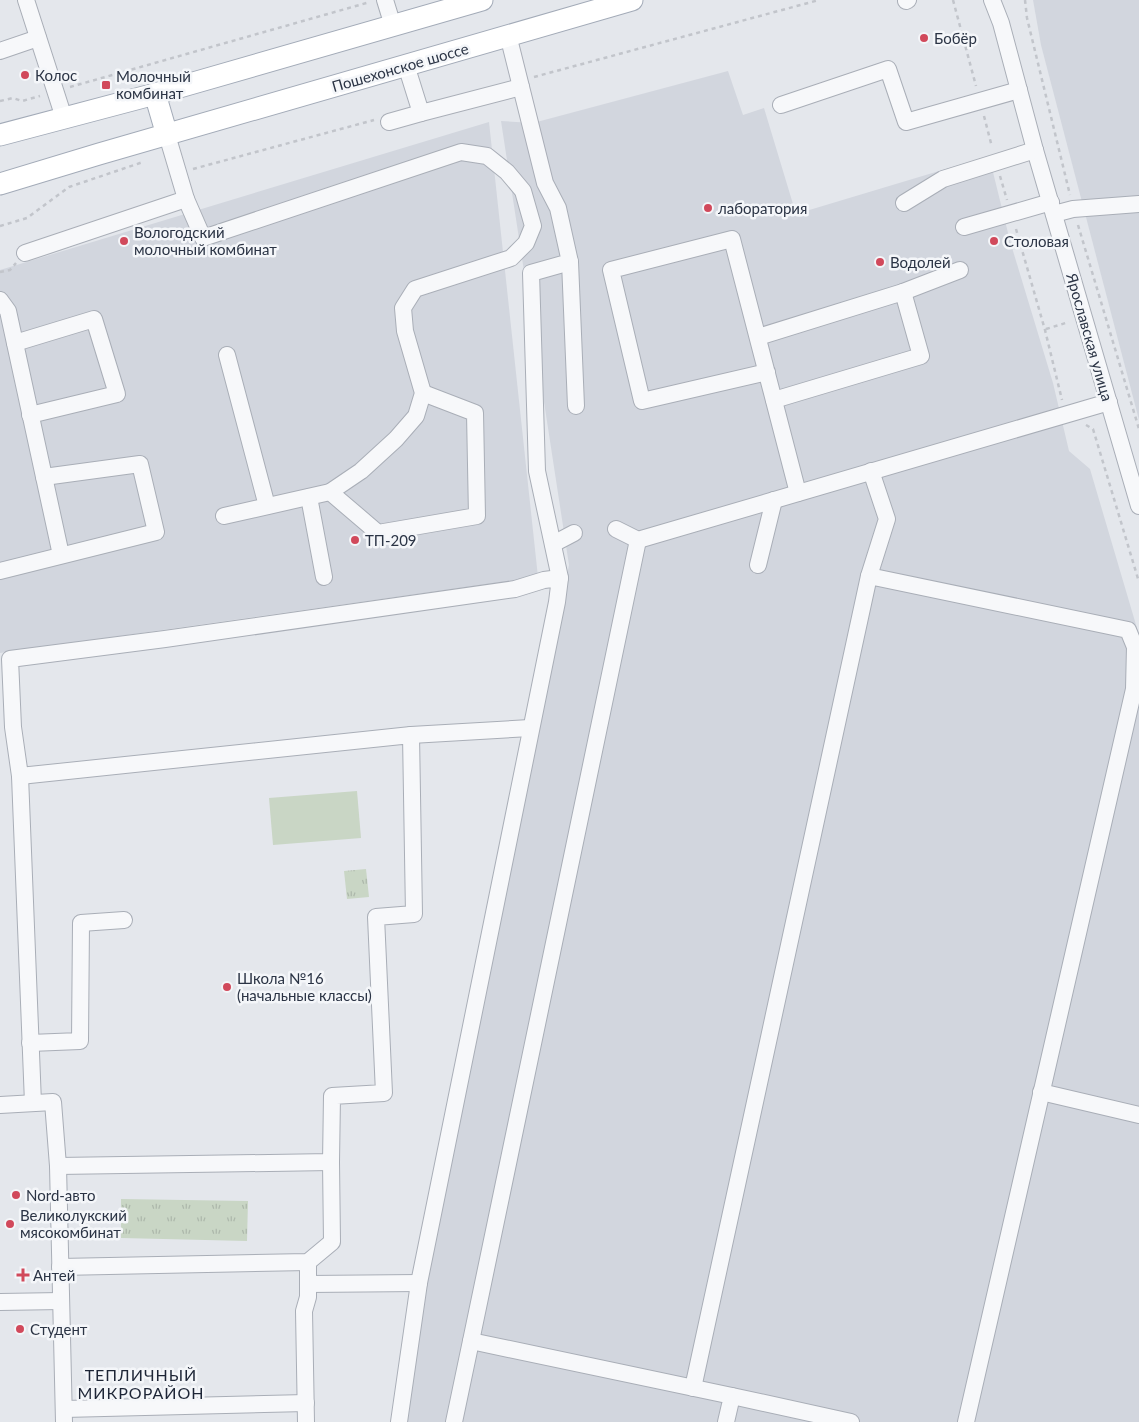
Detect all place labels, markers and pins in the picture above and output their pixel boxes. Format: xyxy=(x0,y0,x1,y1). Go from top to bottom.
place label: Бобёр xyxy=(934,29,977,47)
marker: Бобёр xyxy=(918,32,930,44)
place label: Колос xyxy=(35,66,77,84)
place label: Молочный комбинат xyxy=(116,67,191,102)
marker: Колос xyxy=(19,69,31,81)
marker: Молочный комбинат xyxy=(100,79,112,91)
place label: лаборатория xyxy=(718,199,807,217)
marker: лаборатория xyxy=(702,202,714,214)
place label: Вологодский молочный комбинат xyxy=(134,223,277,258)
place label: Столовая xyxy=(1004,232,1069,250)
marker: Вологодский молочный комбинат xyxy=(118,235,130,247)
marker: Столовая xyxy=(988,235,1000,247)
place label: Водолей xyxy=(890,253,951,271)
marker: Водолей xyxy=(874,256,886,268)
place label: ТП-209 xyxy=(365,531,417,549)
marker: ТП-209 xyxy=(349,534,361,546)
place label: Школа №16 (начальные классы) xyxy=(237,969,372,1004)
marker: Школа №16 (начальные классы) xyxy=(221,981,233,993)
place label: Nord-авто xyxy=(26,1186,95,1204)
marker: Nord-авто xyxy=(10,1189,22,1201)
place label: Великолукский мясокомбинат xyxy=(20,1206,127,1241)
marker: Великолукский мясокомбинат xyxy=(4,1218,16,1230)
place label: Антей xyxy=(33,1266,75,1284)
marker: Антей xyxy=(17,1269,29,1281)
place label: Студент xyxy=(30,1320,88,1338)
marker: Студент xyxy=(14,1323,26,1335)

